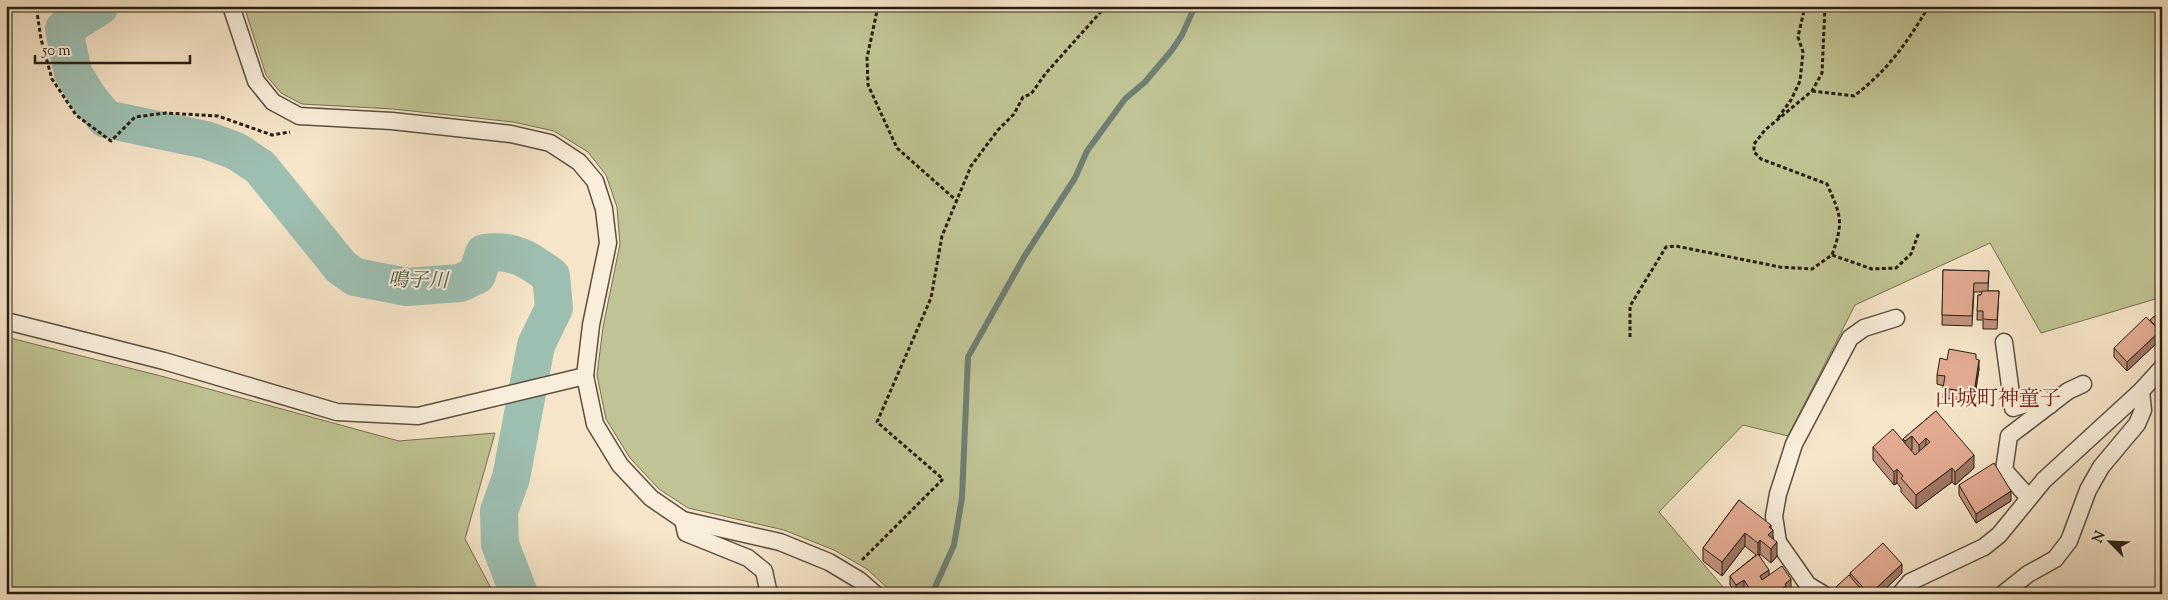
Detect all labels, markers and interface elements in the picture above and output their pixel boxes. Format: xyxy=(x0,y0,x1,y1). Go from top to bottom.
scale bar xyxy=(35,32,190,64)
text: 50 m xyxy=(41,41,71,62)
water label: 鳴子川 xyxy=(388,267,450,297)
district label: 山城町神童子 xyxy=(1935,385,2061,415)
north arrow xyxy=(2086,518,2136,568)
text: N xyxy=(2089,528,2111,547)

